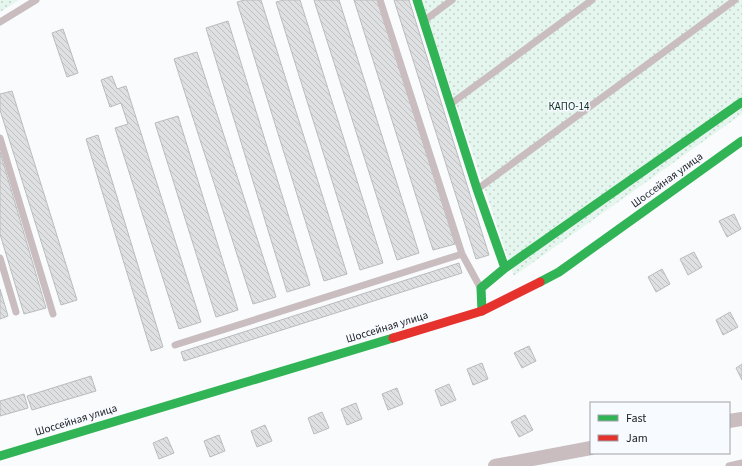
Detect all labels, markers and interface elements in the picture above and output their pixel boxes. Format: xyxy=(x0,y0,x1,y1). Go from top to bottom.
park label: КАПО-14 xyxy=(548,99,590,114)
street label: Шоссейная улица xyxy=(628,149,706,211)
street label: Шоссейная улица xyxy=(344,307,430,347)
street label: Шоссейная улица xyxy=(33,400,119,440)
legend xyxy=(590,402,730,454)
text: Fast xyxy=(626,410,646,427)
text: Jam xyxy=(626,430,648,447)

